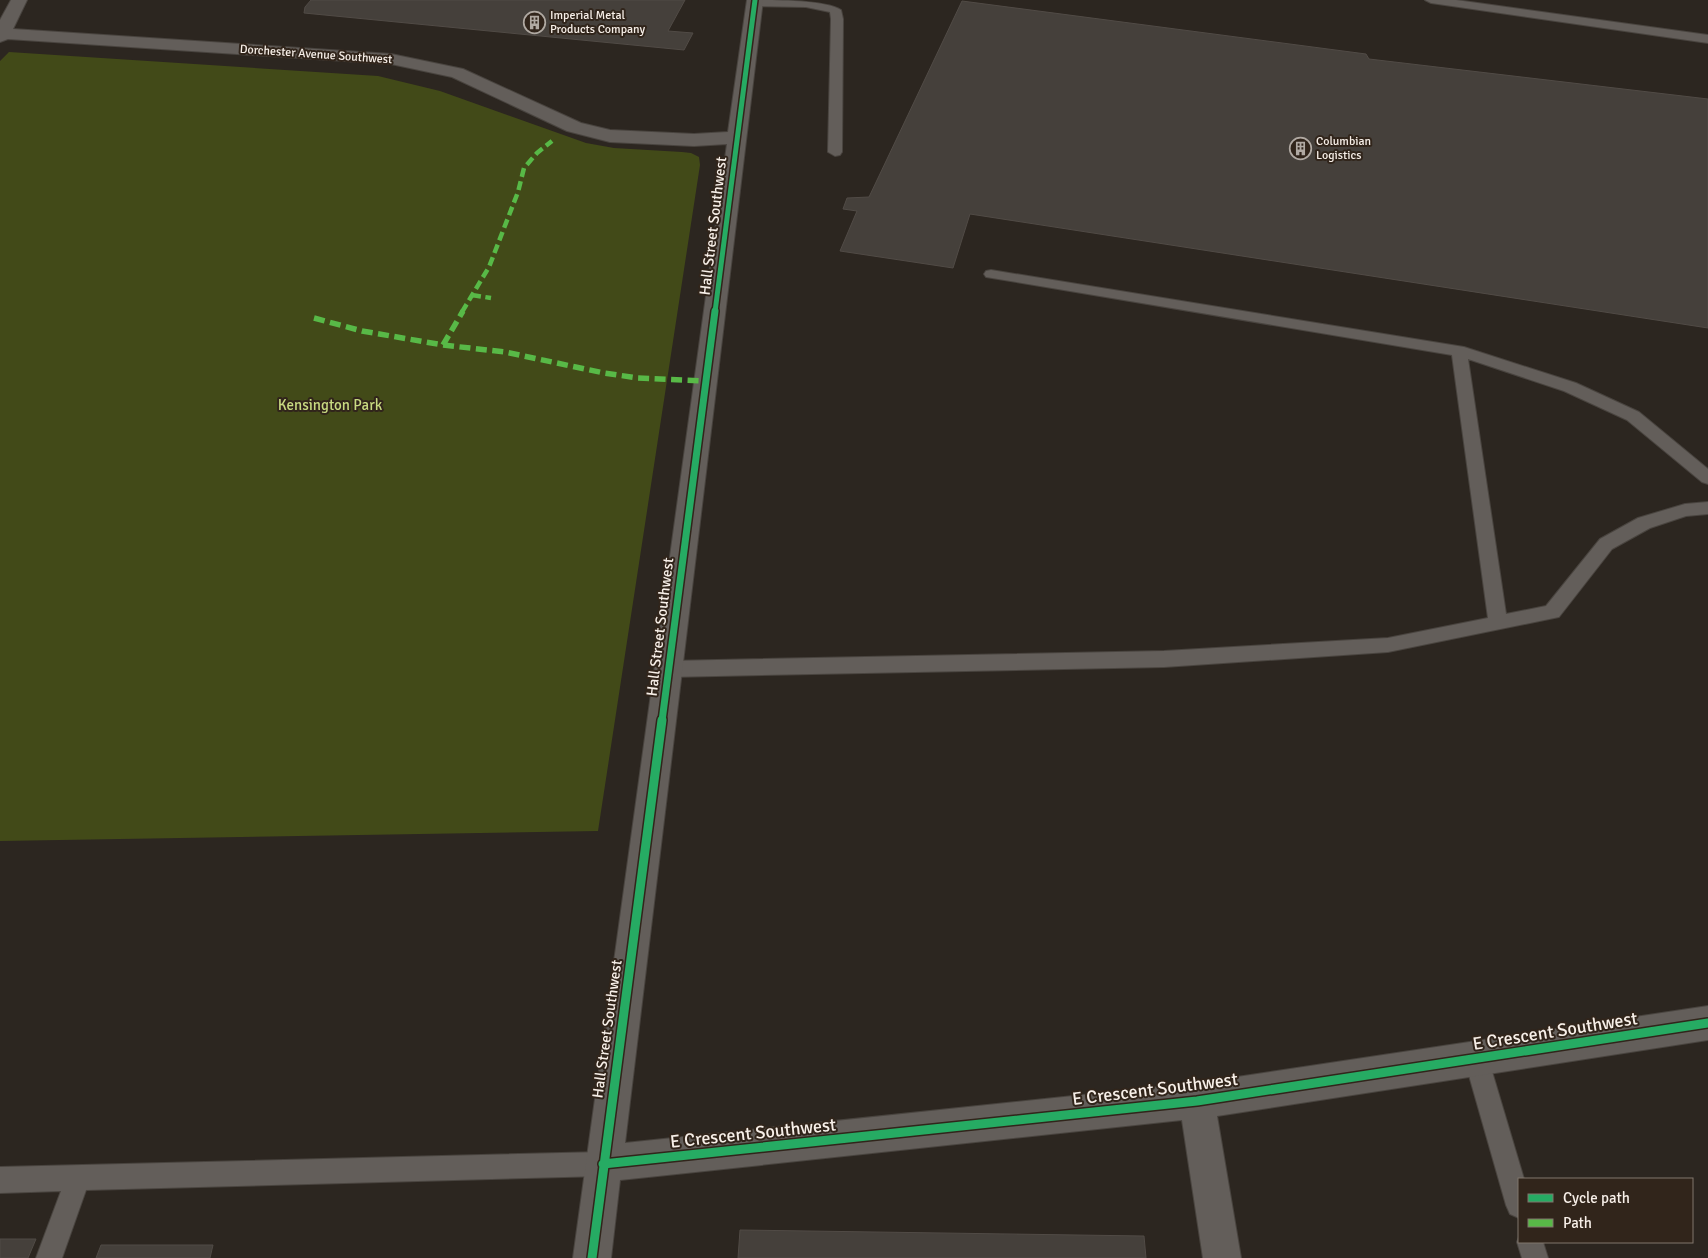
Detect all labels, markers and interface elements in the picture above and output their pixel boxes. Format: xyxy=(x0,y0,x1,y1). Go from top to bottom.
place label: Imperial Metal Products Company xyxy=(550,8,645,37)
building icon: Imperial Metal Products Company xyxy=(522,10,546,34)
street label: Dorchester Avenue Southwest xyxy=(239,42,393,67)
place label: Columbian Logistics xyxy=(1316,134,1371,163)
building icon: Columbian Logistics xyxy=(1288,136,1312,160)
street label: Hall Street Southwest xyxy=(696,156,730,296)
park label: Kensington Park xyxy=(278,396,383,414)
street label: Hall Street Southwest xyxy=(643,557,677,697)
street label: Hall Street Southwest xyxy=(588,959,626,1099)
street label: E Crescent Southwest xyxy=(1471,1007,1639,1055)
street label: E Crescent Southwest xyxy=(1071,1068,1239,1110)
street label: E Crescent Southwest xyxy=(669,1113,837,1153)
legend xyxy=(1518,1178,1693,1243)
text: Cycle path xyxy=(1563,1189,1630,1207)
text: Path xyxy=(1563,1214,1592,1232)

